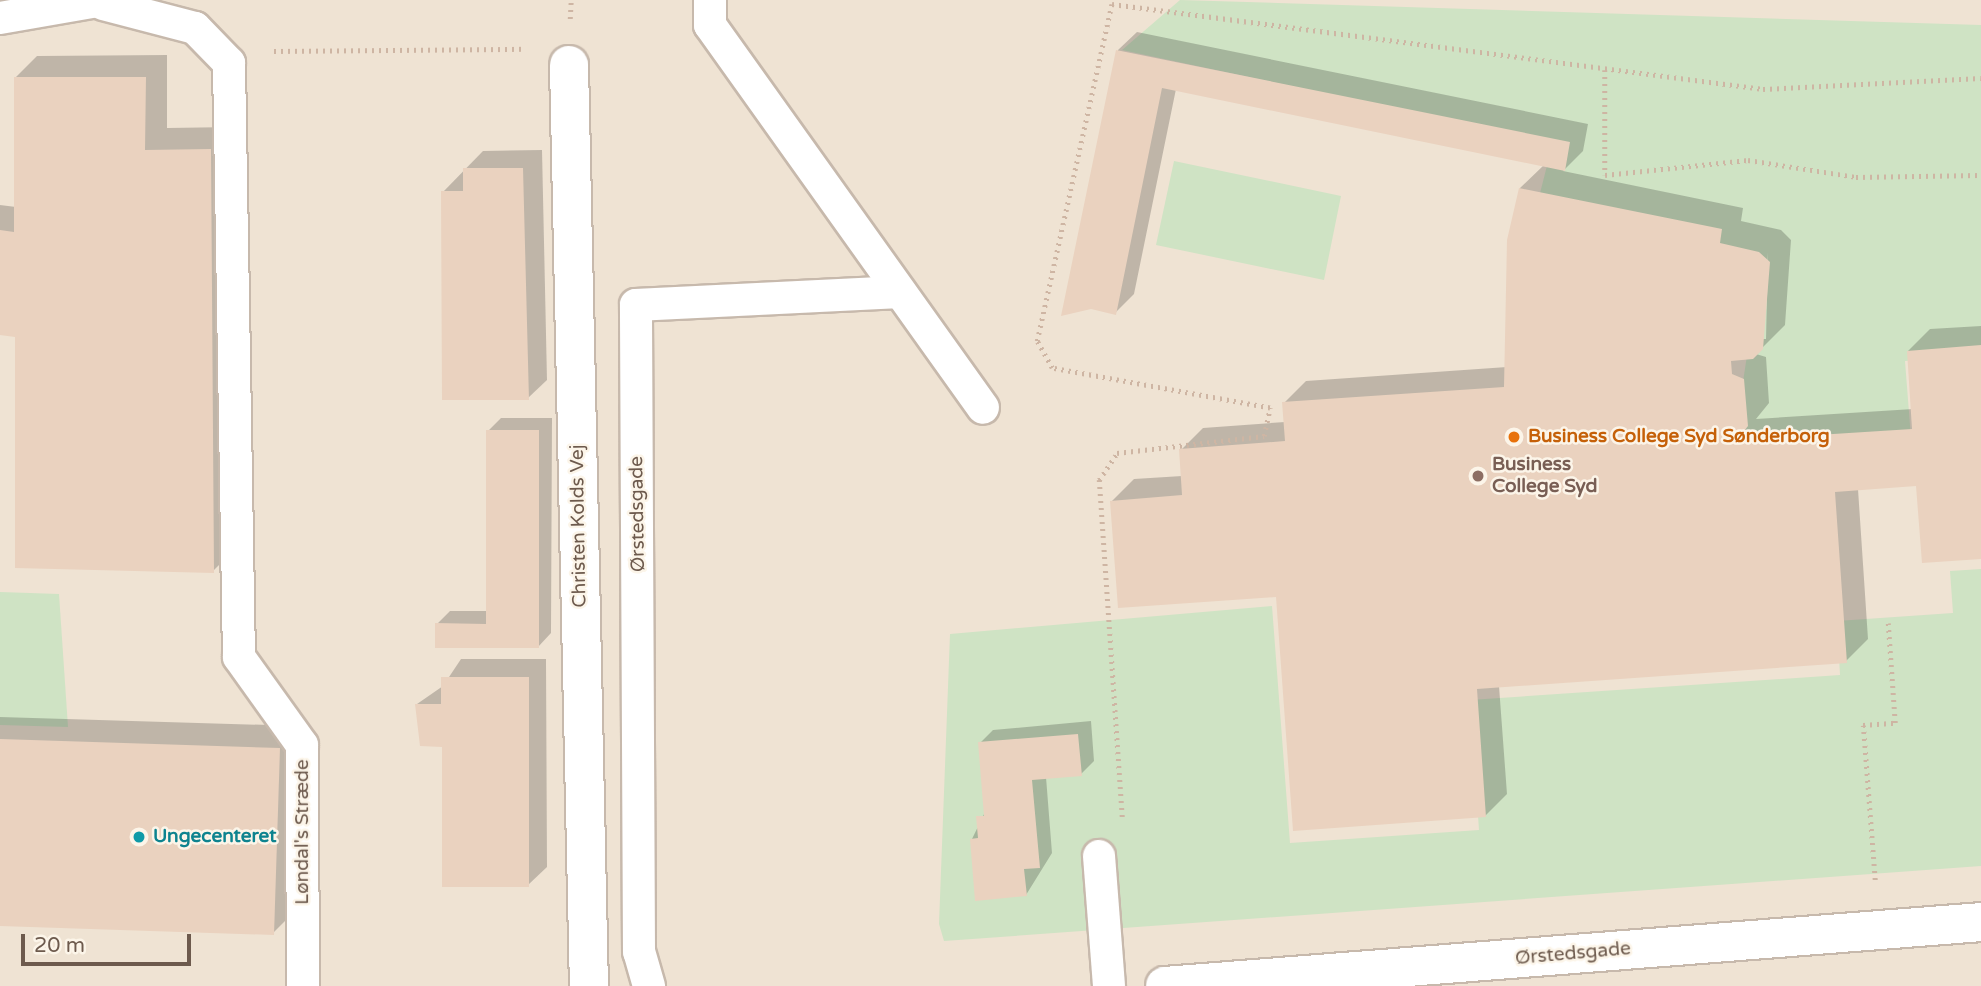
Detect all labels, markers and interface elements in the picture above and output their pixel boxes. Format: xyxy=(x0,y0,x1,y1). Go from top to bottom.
place label: Business College Syd Sønderborg xyxy=(1528,426,1830,448)
marker: Business College Syd Sønderborg xyxy=(1506,429,1522,445)
street label: Christen Kolds Vej xyxy=(566,444,592,608)
place label: Business College Syd xyxy=(1492,454,1598,498)
street label: Ørstedsgade xyxy=(626,456,650,572)
marker: Business College Syd xyxy=(1470,468,1486,484)
street label: Løndal's Stræde xyxy=(292,759,314,905)
place label: Ungecenteret xyxy=(153,826,276,848)
marker: Ungecenteret xyxy=(131,829,147,845)
scale bar xyxy=(24,920,194,964)
text: 20 m xyxy=(34,933,85,958)
street label: Ørstedsgade xyxy=(1514,938,1632,970)

